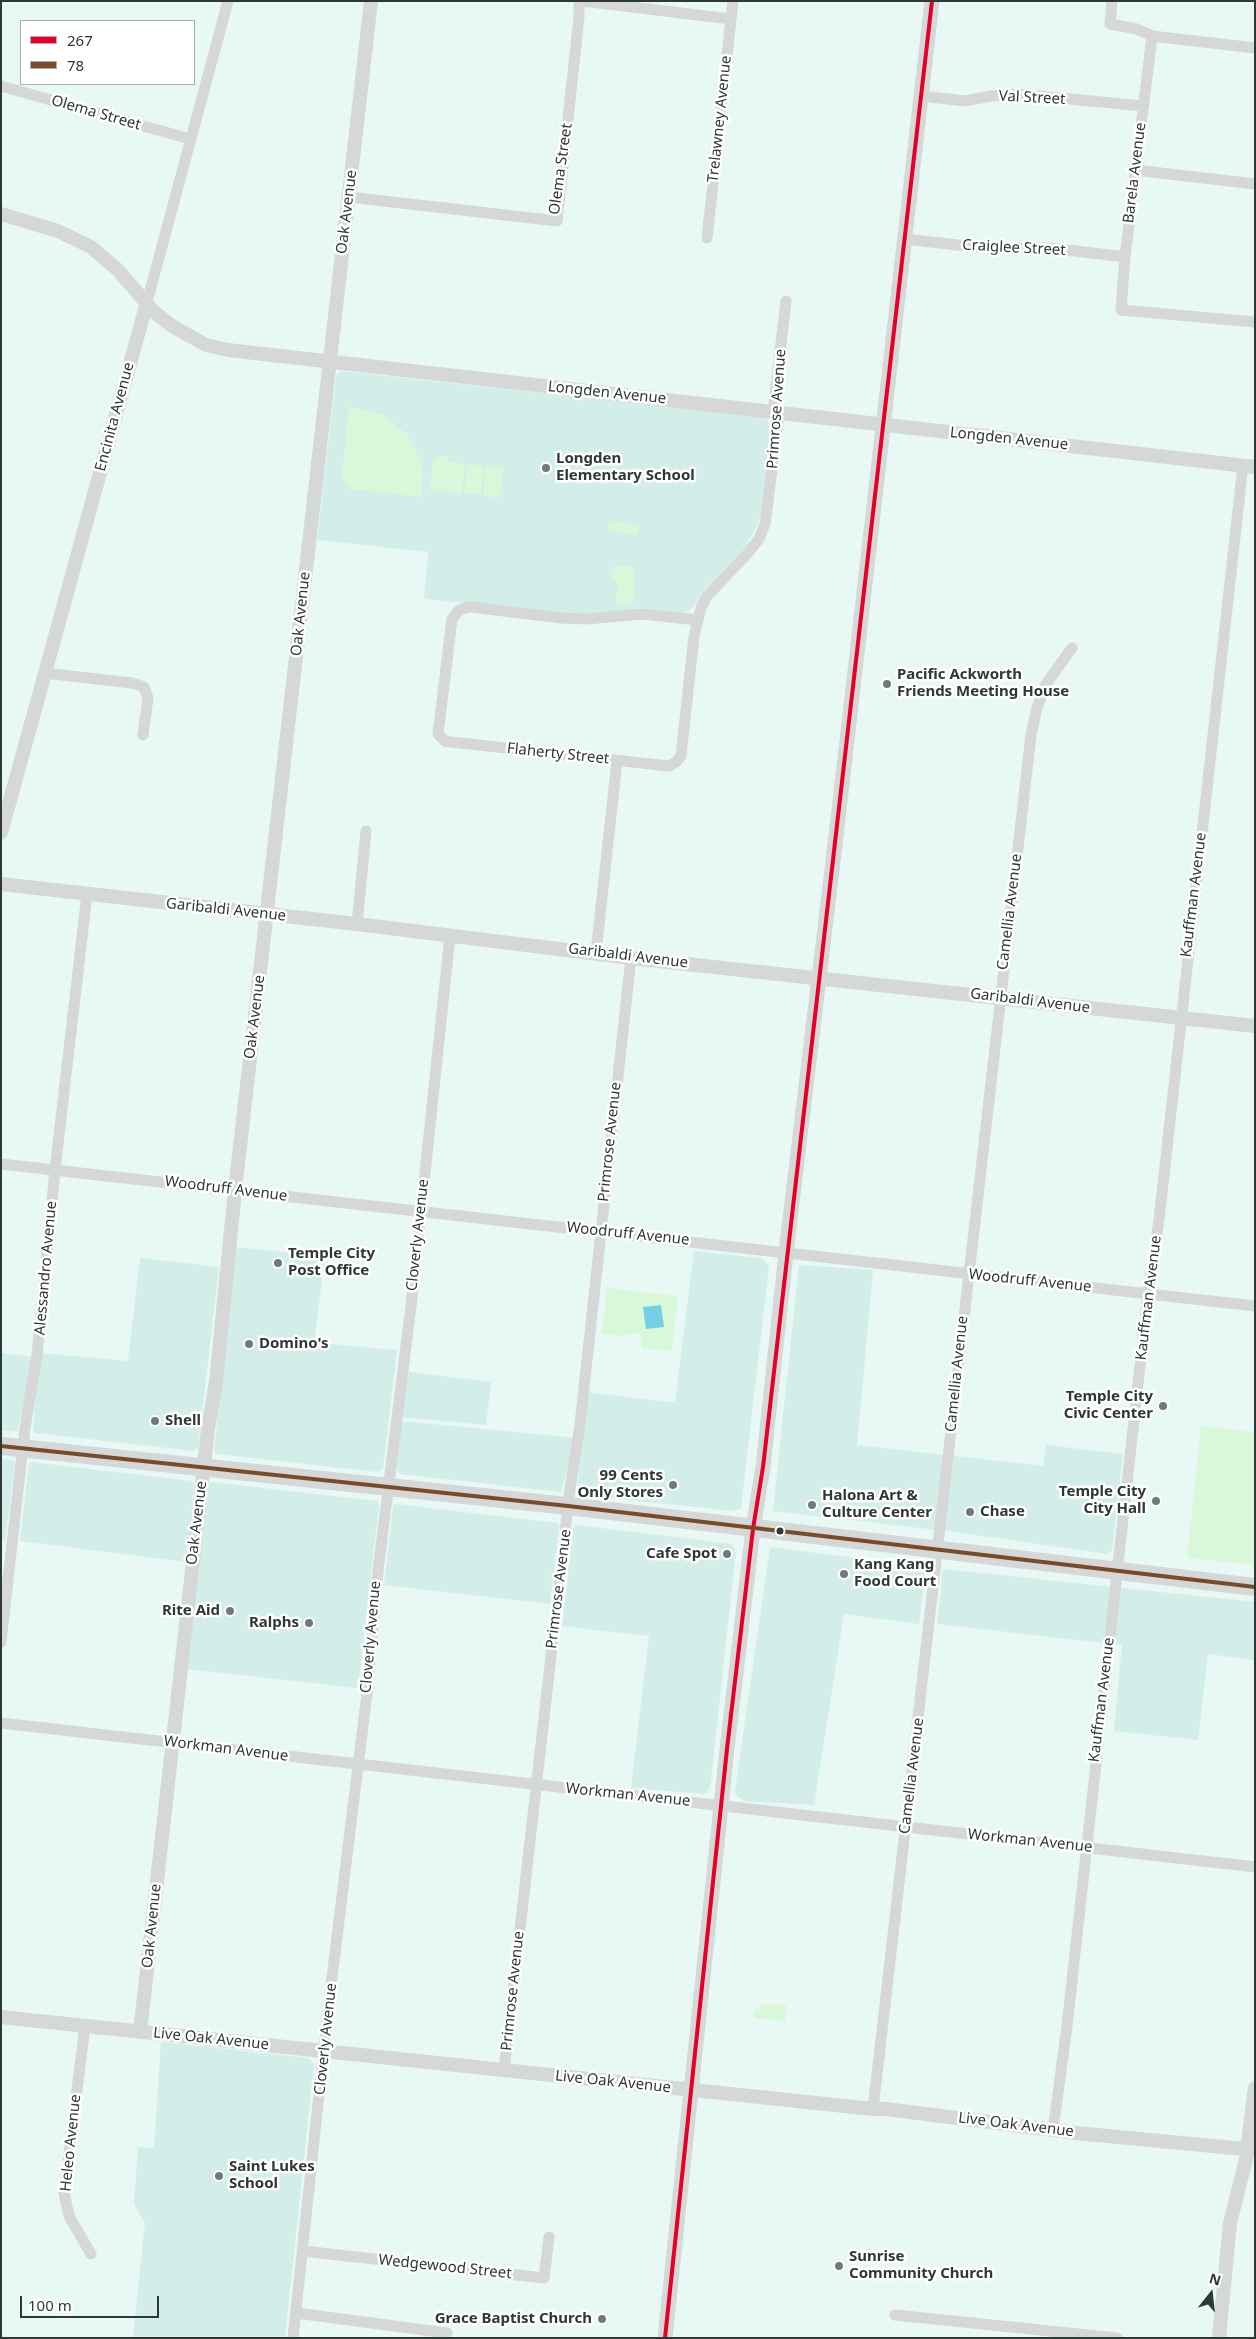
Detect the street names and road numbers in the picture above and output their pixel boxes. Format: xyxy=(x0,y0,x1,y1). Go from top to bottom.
street label: Trelawney Avenue xyxy=(704,55,736,183)
street label: Val Street xyxy=(998,87,1066,109)
street label: Olema Street xyxy=(49,92,143,134)
street label: Olema Street xyxy=(546,122,576,216)
street label: Barela Avenue xyxy=(1120,122,1150,224)
street label: Oak Avenue xyxy=(333,169,361,255)
street label: Craiglee Street xyxy=(962,236,1066,260)
street label: Primrose Avenue xyxy=(764,348,790,470)
street label: Encinita Avenue xyxy=(92,360,138,474)
street label: Longden Avenue xyxy=(547,378,667,408)
street label: Longden Avenue xyxy=(949,424,1069,454)
street label: Oak Avenue xyxy=(288,571,314,657)
street label: Flaherty Street xyxy=(506,740,610,768)
street label: Kauffman Avenue xyxy=(1177,832,1211,958)
street label: Camellia Avenue xyxy=(994,853,1026,971)
street label: Garibaldi Avenue xyxy=(165,895,287,925)
street label: Garibaldi Avenue xyxy=(567,940,689,972)
street label: Oak Avenue xyxy=(241,974,269,1060)
street label: Garibaldi Avenue xyxy=(969,985,1091,1017)
street label: Primrose Avenue xyxy=(595,1081,625,1203)
street label: Woodruff Avenue xyxy=(164,1173,288,1205)
street label: Cloverly Avenue xyxy=(403,1178,433,1292)
street label: Alessandro Avenue xyxy=(31,1200,61,1336)
street label: Woodruff Avenue xyxy=(566,1219,690,1249)
street label: Kauffman Avenue xyxy=(1132,1235,1166,1361)
street label: Woodruff Avenue xyxy=(968,1266,1092,1296)
street label: Camellia Avenue xyxy=(942,1315,972,1433)
street label: Oak Avenue xyxy=(183,1480,211,1566)
street label: Primrose Avenue xyxy=(543,1528,575,1650)
street label: Cloverly Avenue xyxy=(357,1580,385,1694)
street label: Kauffman Avenue xyxy=(1085,1637,1119,1763)
street label: Camellia Avenue xyxy=(896,1717,928,1835)
street label: Workman Avenue xyxy=(163,1732,289,1766)
street label: Workman Avenue xyxy=(565,1780,691,1810)
street label: Workman Avenue xyxy=(967,1826,1093,1856)
street label: Oak Avenue xyxy=(139,1883,165,1969)
street label: Primrose Avenue xyxy=(498,1930,528,2052)
street label: Cloverly Avenue xyxy=(311,1982,341,2096)
street label: Live Oak Avenue xyxy=(152,2024,270,2054)
street label: Live Oak Avenue xyxy=(554,2067,672,2097)
street label: Heleo Avenue xyxy=(57,2094,85,2192)
street label: Live Oak Avenue xyxy=(957,2109,1075,2141)
street label: Wedgewood Street xyxy=(378,2251,512,2283)

